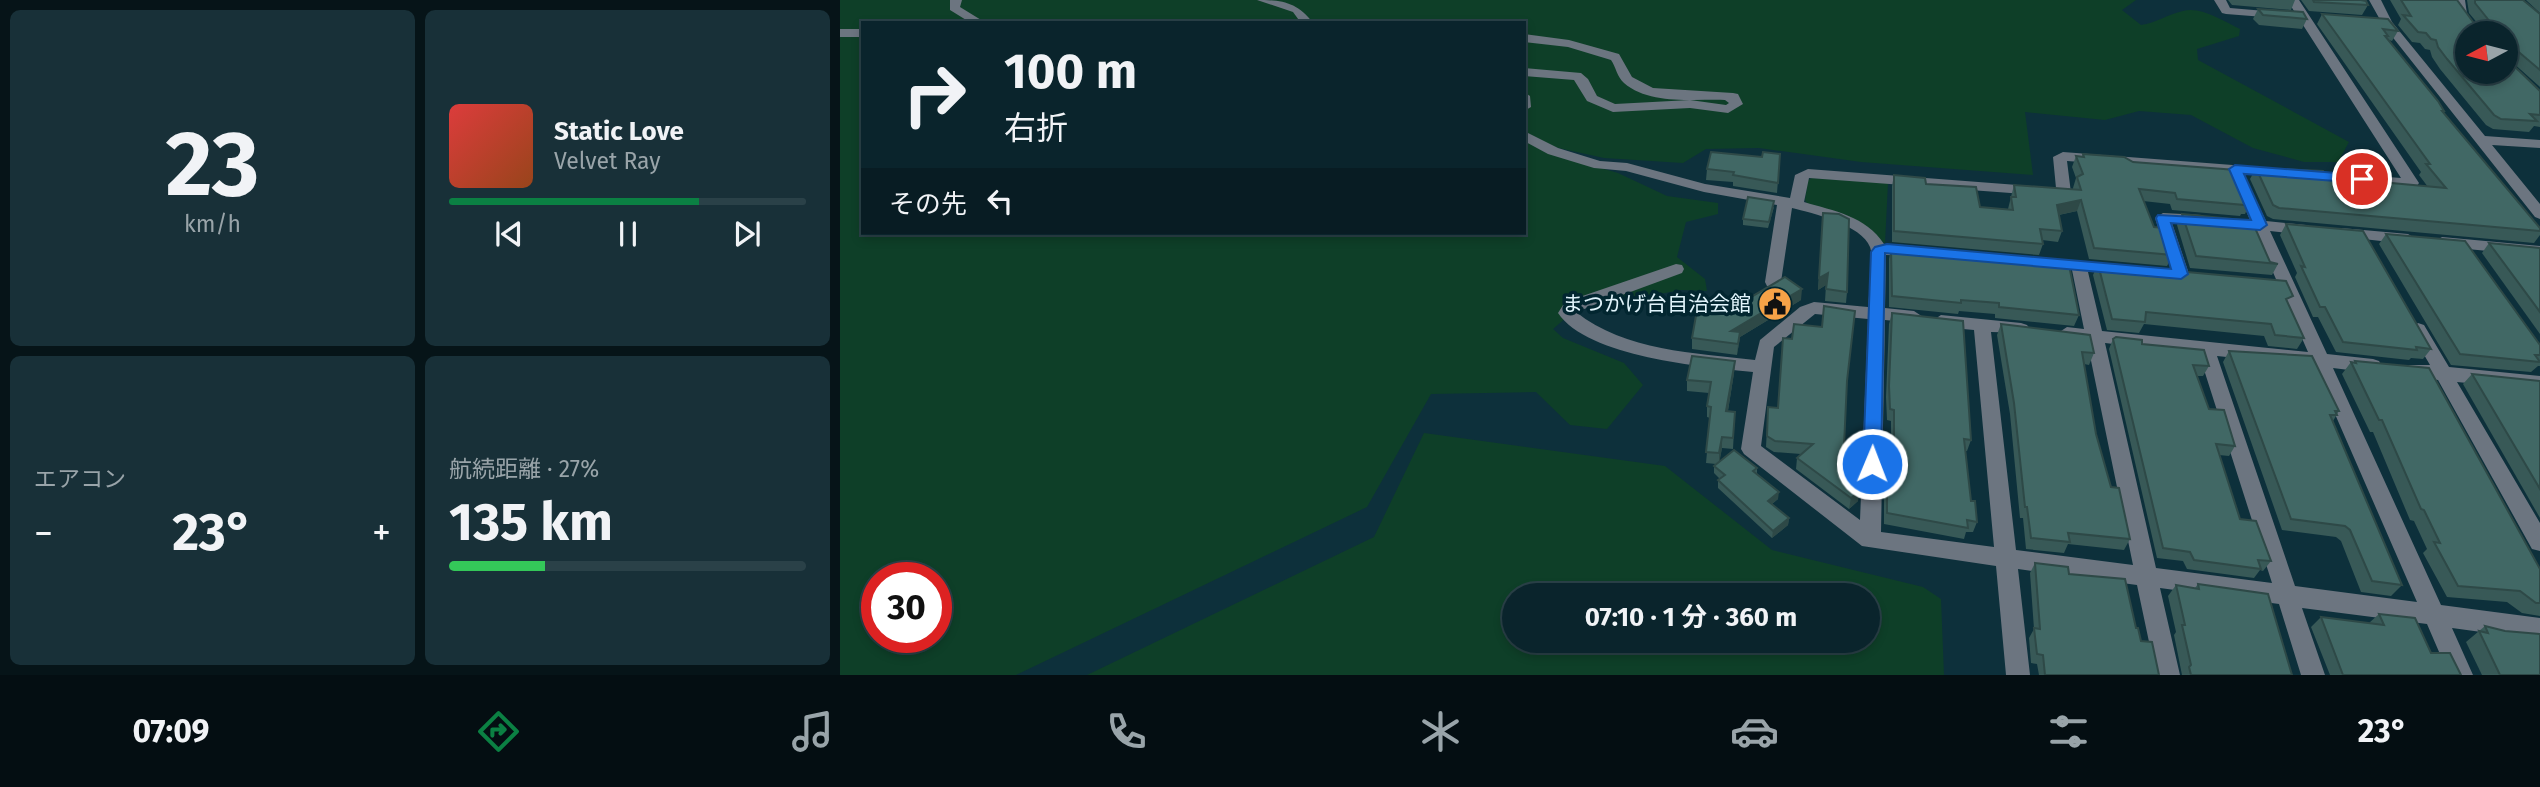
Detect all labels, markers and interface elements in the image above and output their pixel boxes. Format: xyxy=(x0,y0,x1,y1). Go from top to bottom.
north arrow xyxy=(2455,21,2518,84)
map controls xyxy=(2455,21,2518,84)
text: 100 m xyxy=(1004,42,1137,101)
icon: right xyxy=(889,49,980,140)
text: 右折 xyxy=(1004,109,1068,147)
text: 23 xyxy=(166,110,259,219)
text: Static Love xyxy=(554,116,684,147)
text: Velvet Ray xyxy=(554,147,661,175)
pin xyxy=(2332,149,2392,209)
icon: arrive xyxy=(2343,160,2381,198)
icon: left xyxy=(981,182,1019,220)
text: その先 xyxy=(889,189,967,220)
text: km/h xyxy=(184,210,241,238)
icon: previous xyxy=(490,215,528,253)
icon: pause xyxy=(609,215,647,253)
icon: next xyxy=(728,215,766,253)
public building icon: まつかげ台自治会館 xyxy=(1756,285,1794,323)
place label: まつかげ台自治会館 xyxy=(1562,291,1751,317)
position arrow xyxy=(1835,427,1909,501)
text: 航続距離 · 27% xyxy=(449,455,599,483)
text: エアコン xyxy=(34,465,126,493)
text: 135 km xyxy=(449,491,613,554)
text: 23° xyxy=(172,501,253,564)
text: − xyxy=(34,510,53,556)
text: + xyxy=(372,510,391,556)
speed limit sign: 30 xyxy=(861,562,952,653)
text: 07:10 · 1 分 · 360 m xyxy=(1585,602,1797,633)
icon: directions xyxy=(474,707,523,756)
icon: music xyxy=(788,707,837,756)
icon: phone xyxy=(1102,707,1151,756)
icon: climate xyxy=(1416,707,1465,756)
icon: car xyxy=(1730,707,1779,756)
icon: filters xyxy=(2044,707,2093,756)
text: 07:09 xyxy=(132,712,210,750)
text: 23° xyxy=(2358,712,2407,750)

